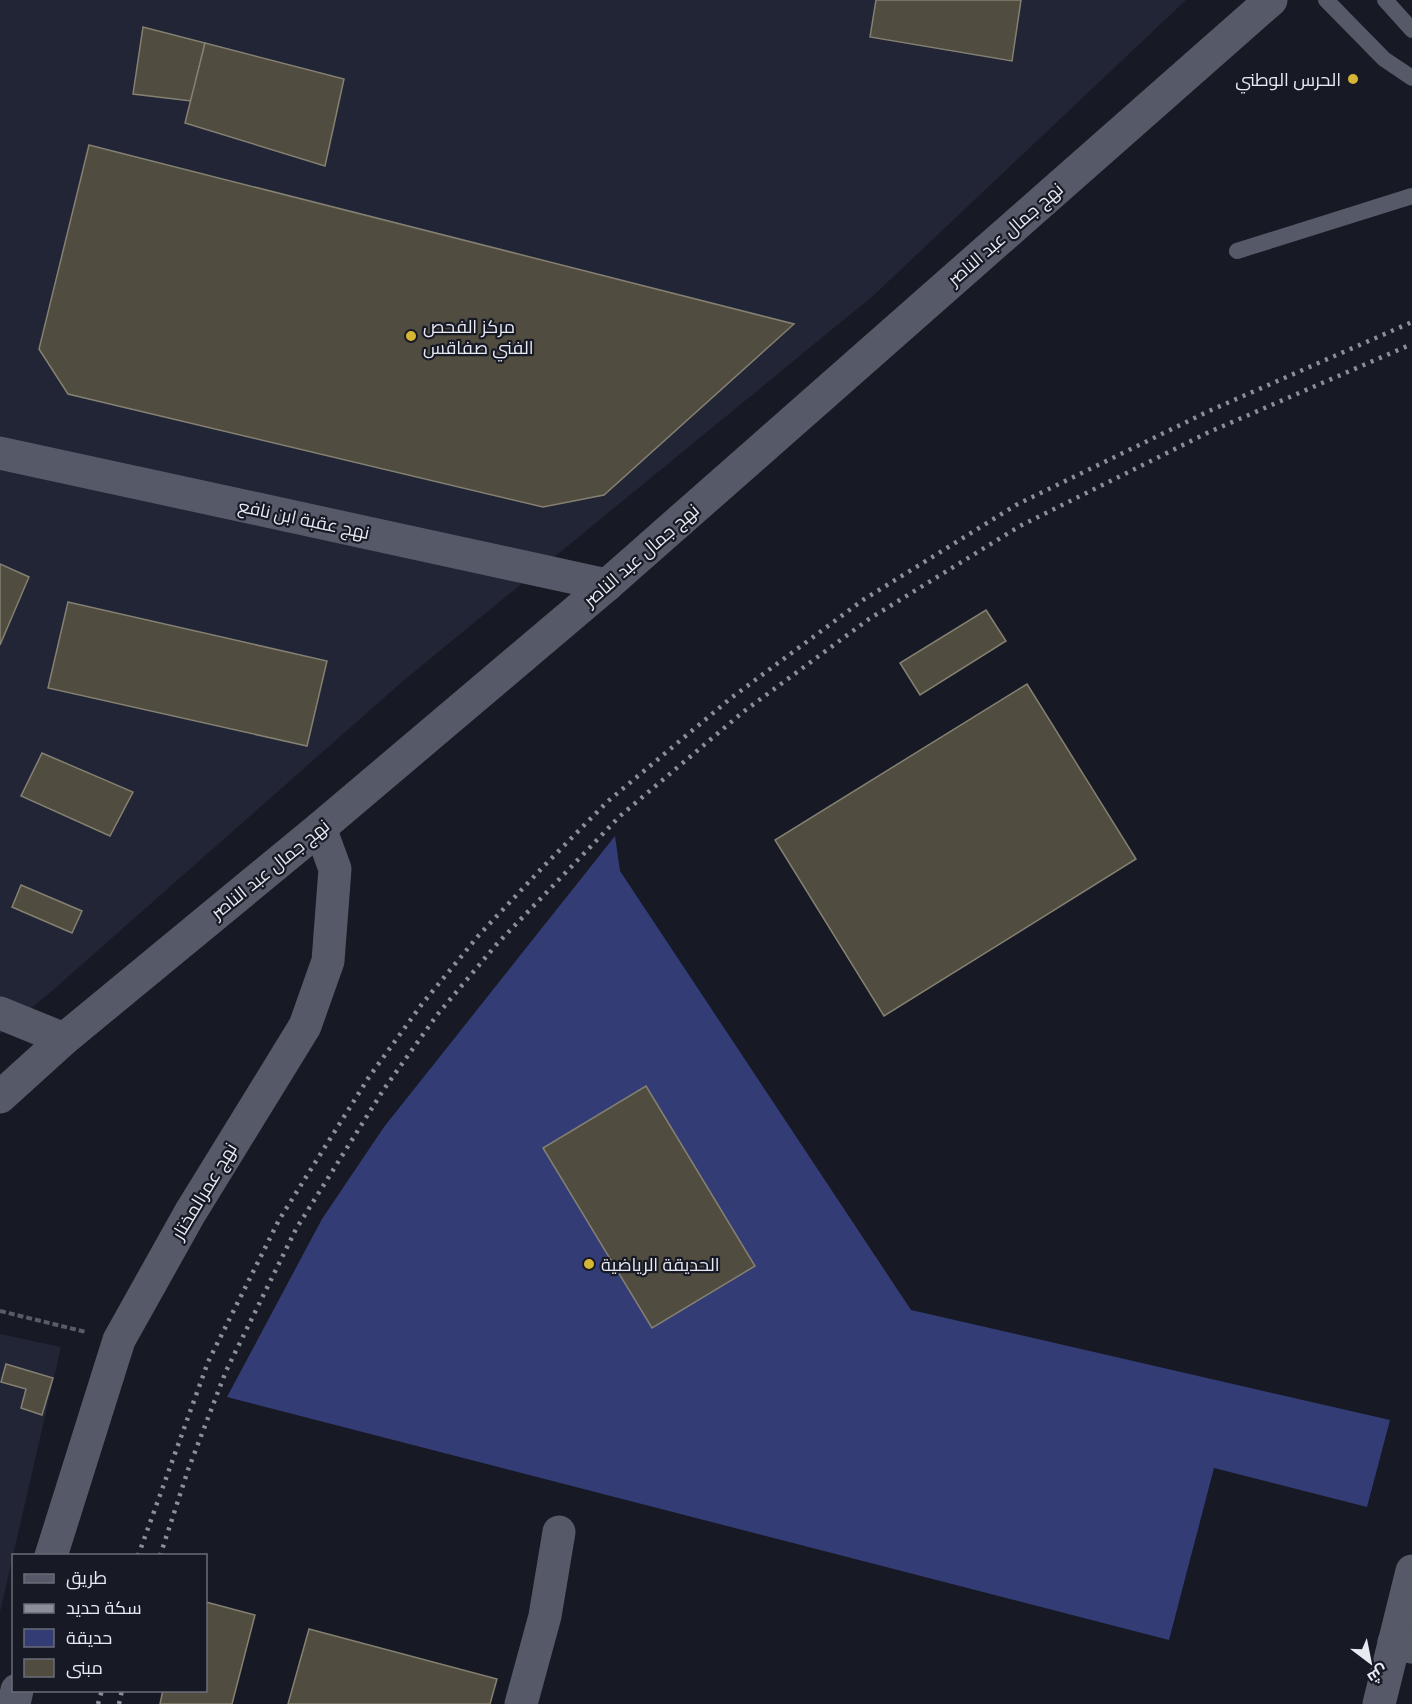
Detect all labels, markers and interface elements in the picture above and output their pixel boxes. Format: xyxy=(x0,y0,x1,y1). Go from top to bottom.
place label: الحرس الوطني xyxy=(1235,69,1341,94)
marker: الحرس الوطني xyxy=(1346,72,1360,86)
street label: نهج جمال عبد الناصر xyxy=(942,178,1068,292)
place label: مركز الفحص الفني صفاقس xyxy=(423,316,534,362)
marker: مركز الفحص الفني صفاقس xyxy=(404,329,418,343)
street label: نهج عقبة ابن نافع xyxy=(236,495,372,545)
street label: نهج جمال عبد الناصر xyxy=(578,499,704,613)
street label: نهج جمال عبد الناصر xyxy=(206,815,335,925)
street label: نهج عمرالمختار xyxy=(166,1139,243,1245)
place label: الحديقة الرياضية xyxy=(601,1254,720,1276)
marker: الحديقة الرياضية xyxy=(582,1257,596,1271)
legend xyxy=(12,1554,207,1692)
text: طريق xyxy=(66,1567,107,1590)
text: سكة حديد xyxy=(66,1597,142,1618)
text: حديقة xyxy=(66,1627,112,1648)
north arrow xyxy=(1340,1632,1400,1692)
text: مبنى xyxy=(66,1657,103,1679)
text: ش xyxy=(1364,1661,1391,1688)

